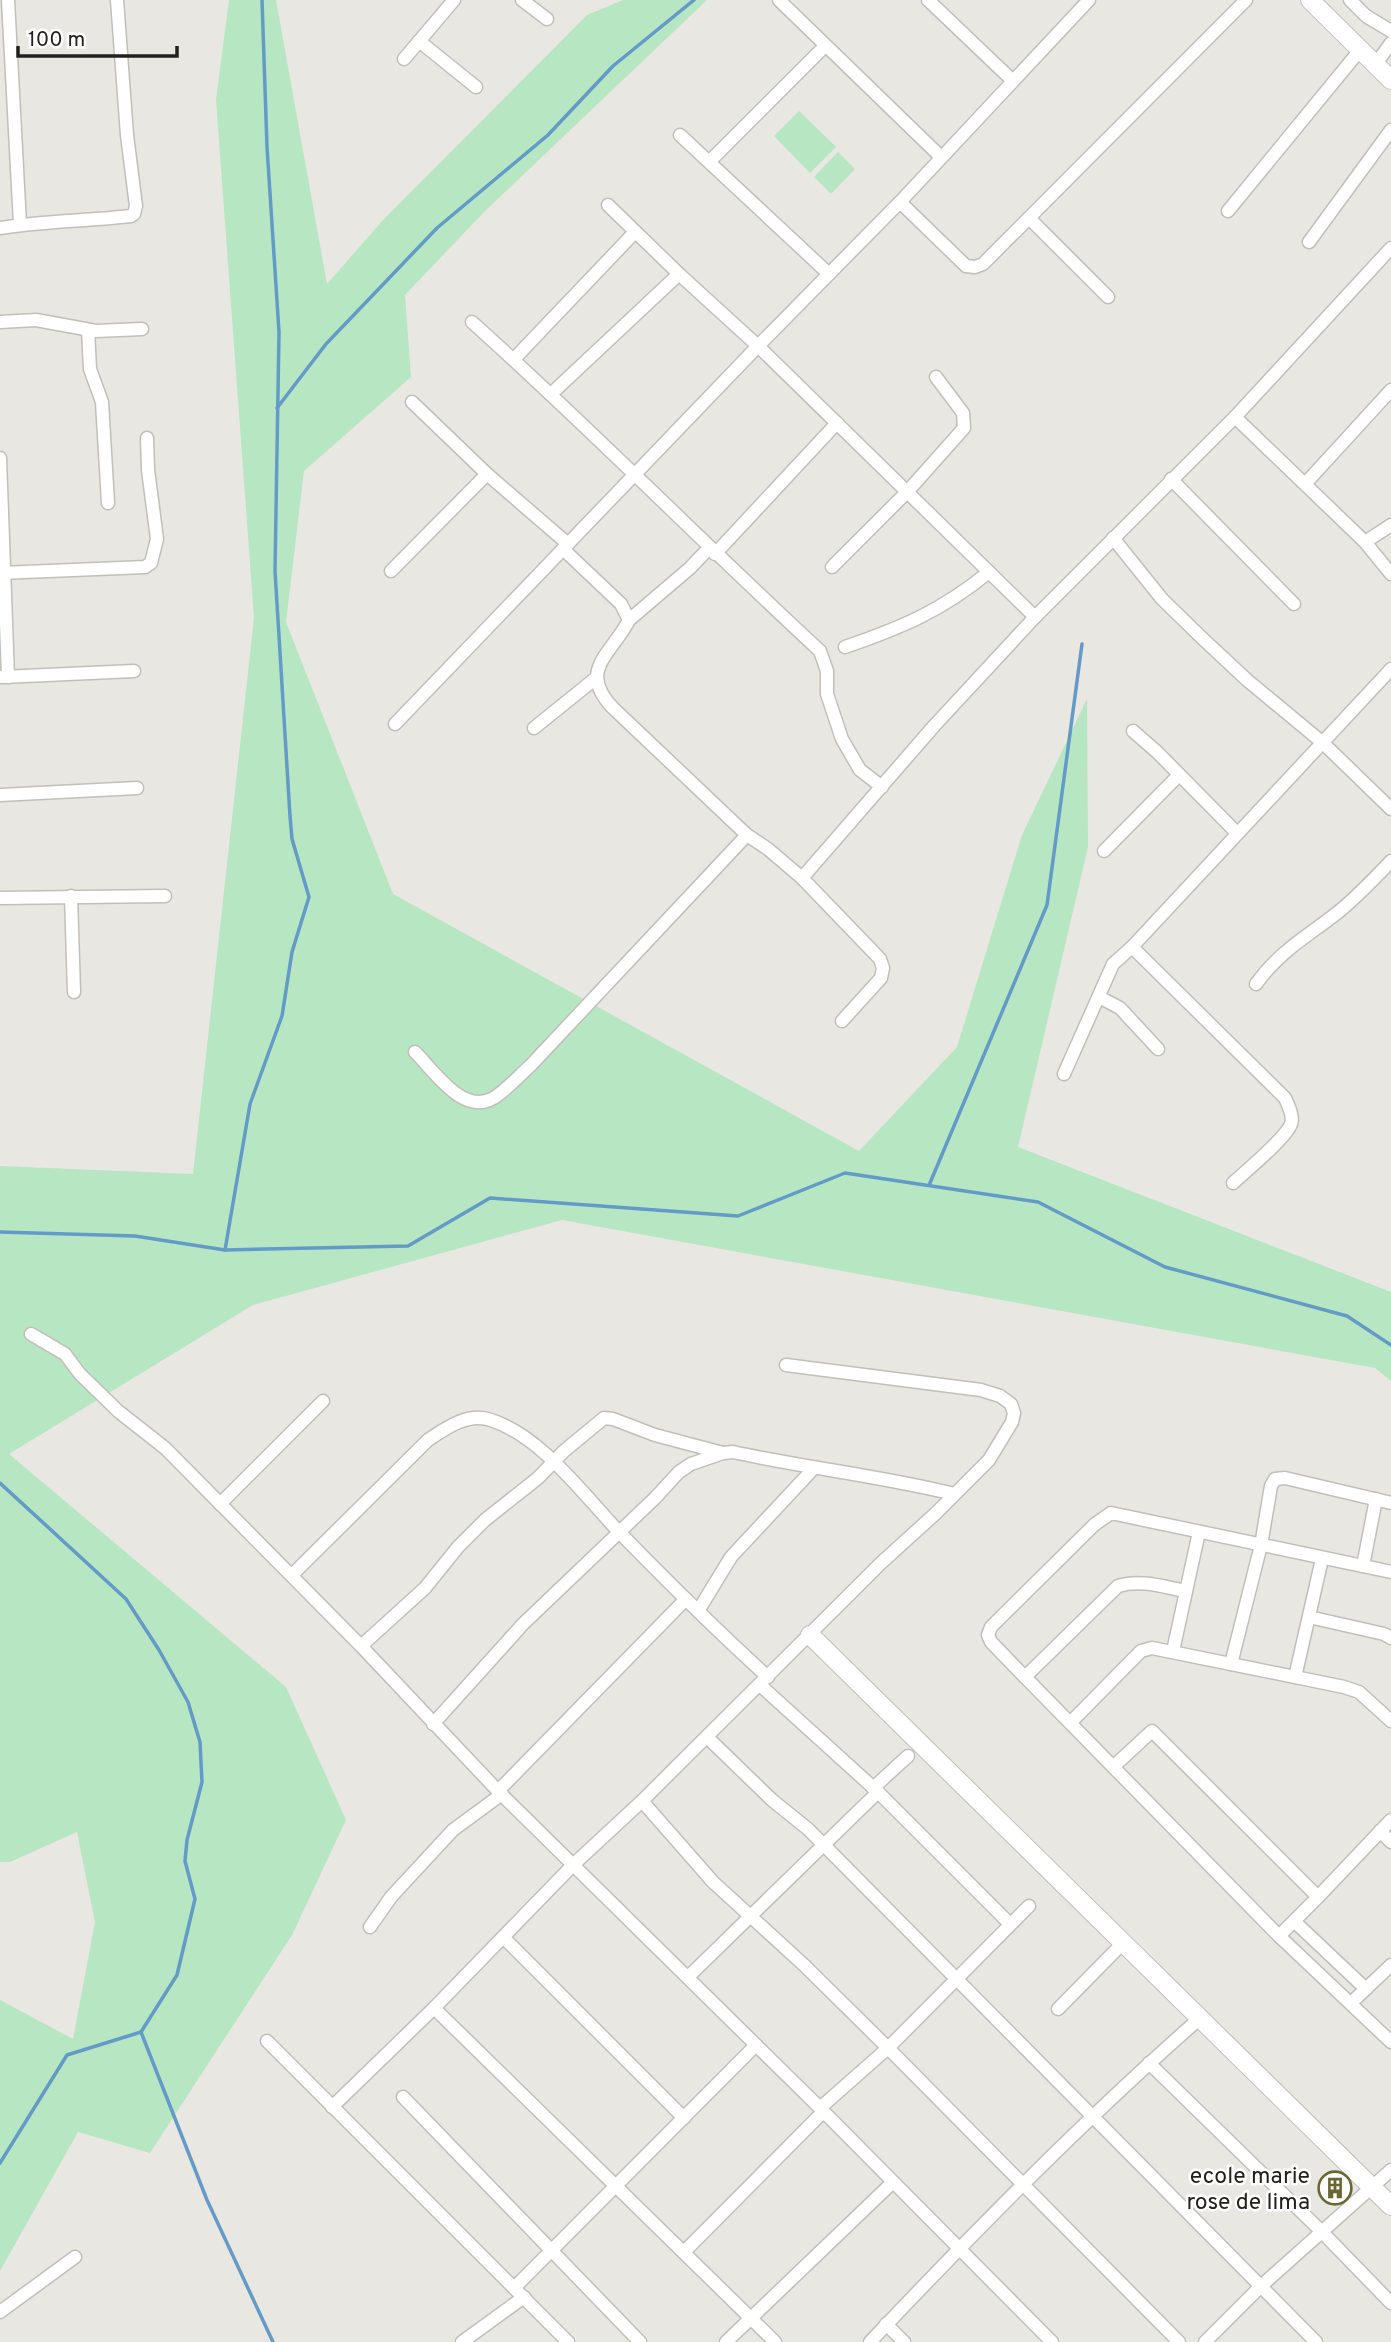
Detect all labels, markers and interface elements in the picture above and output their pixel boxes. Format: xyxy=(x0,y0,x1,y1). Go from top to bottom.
scale bar xyxy=(18,14,177,58)
text: 100 m xyxy=(28,27,85,54)
place label: ecole marie rose de lima xyxy=(1186,2163,1310,2218)
building icon: ecole marie rose de lima xyxy=(1316,2169,1354,2207)

